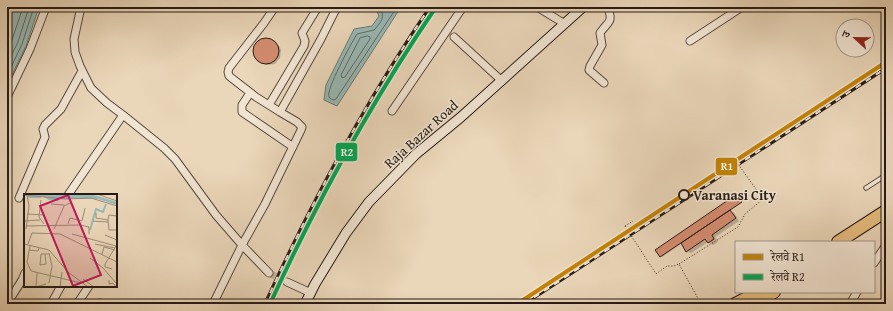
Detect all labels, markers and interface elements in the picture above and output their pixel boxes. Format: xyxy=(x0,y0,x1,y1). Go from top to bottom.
north arrow xyxy=(835,18,875,58)
text: उ xyxy=(837,27,855,41)
street label: Raja Bazar Road xyxy=(380,95,463,173)
line badge: R2 xyxy=(335,142,358,162)
text: R2 xyxy=(341,144,354,160)
line badge: R1 xyxy=(715,157,738,176)
text: R1 xyxy=(721,158,734,174)
place label: Varanasi City xyxy=(693,185,777,205)
marker: Varanasi City xyxy=(678,189,690,201)
inset map xyxy=(24,194,117,287)
legend xyxy=(735,241,875,293)
text: रेलवे R1 xyxy=(769,248,805,265)
text: रेलवे R2 xyxy=(769,268,805,285)

